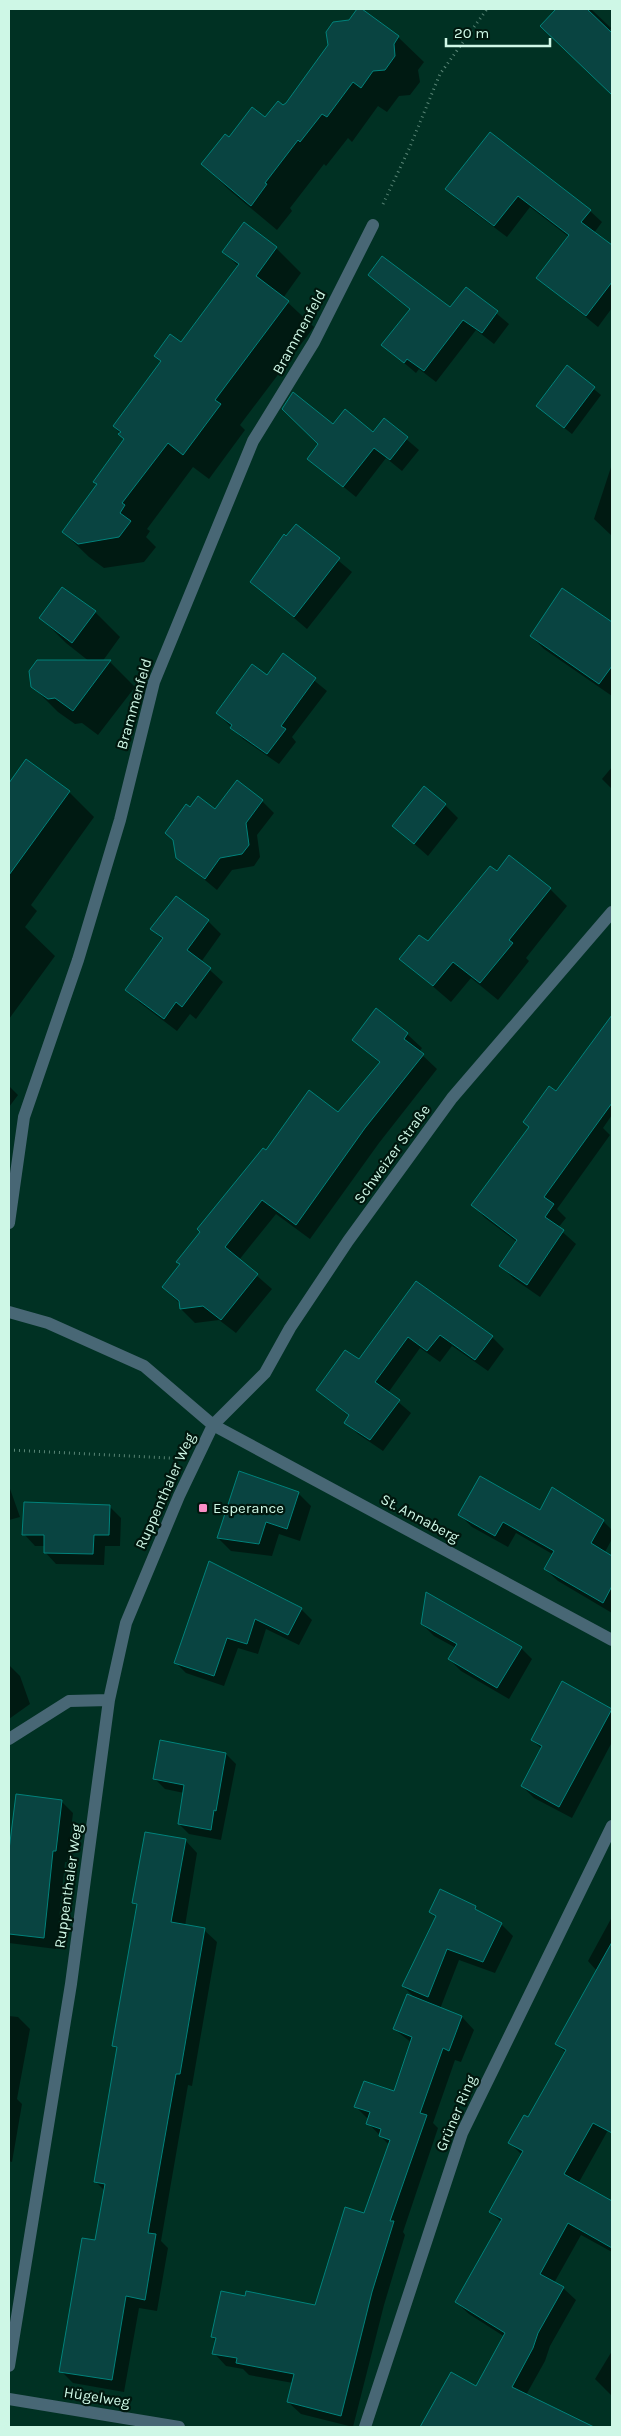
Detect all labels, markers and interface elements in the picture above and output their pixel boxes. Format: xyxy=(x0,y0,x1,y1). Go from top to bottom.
scale bar xyxy=(446,15,550,47)
text: 20 m xyxy=(454,24,489,42)
street label: Brammenfeld xyxy=(268,287,330,377)
street label: Brammenfeld xyxy=(112,656,156,752)
street label: Schweizer Straße xyxy=(350,1101,434,1207)
street label: Ruppenthaler Weg xyxy=(131,1430,199,1552)
street label: St. Annaberg xyxy=(378,1490,463,1546)
place label: Esperance xyxy=(213,1499,284,1517)
marker: Esperance xyxy=(197,1502,209,1514)
street label: Ruppenthaler Weg xyxy=(50,1822,86,1949)
street label: Grüner Ring xyxy=(432,2072,480,2154)
street label: Hügelweg xyxy=(63,2383,132,2411)

